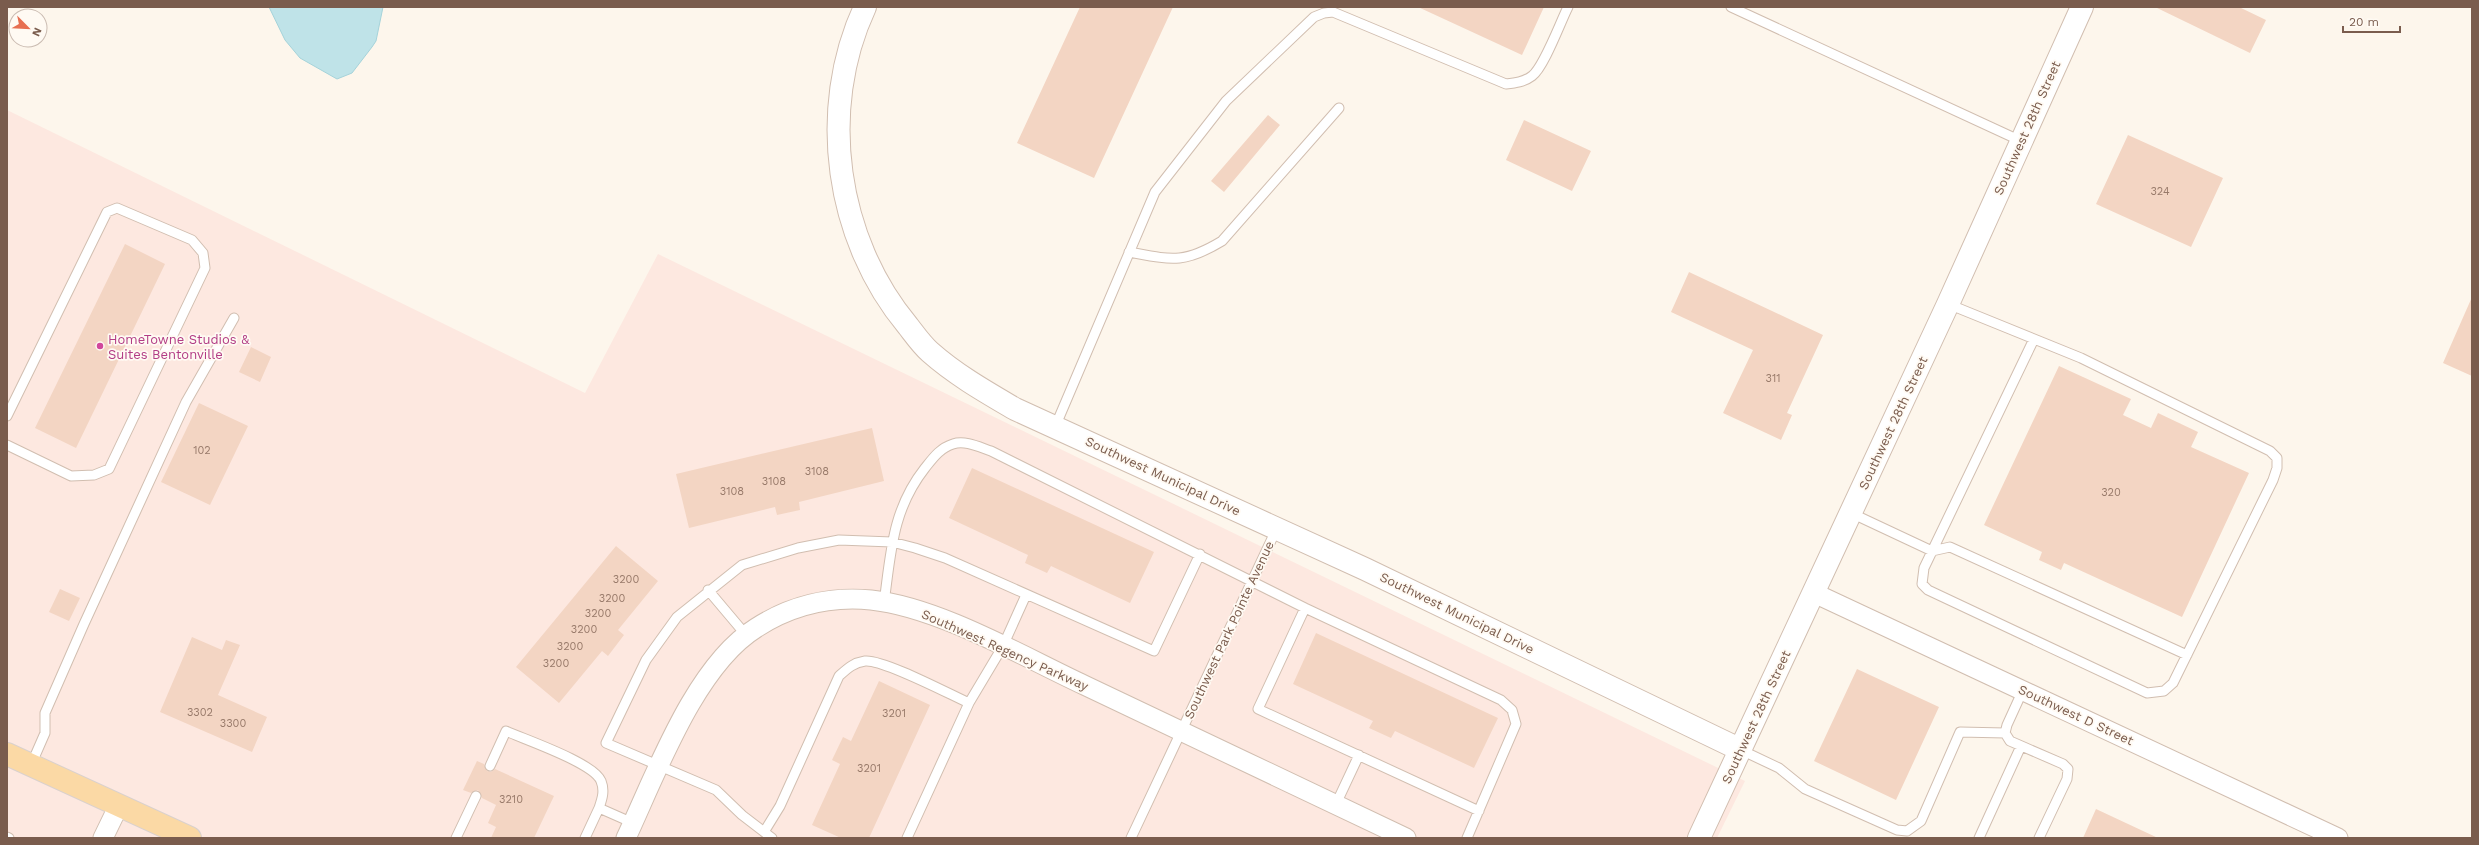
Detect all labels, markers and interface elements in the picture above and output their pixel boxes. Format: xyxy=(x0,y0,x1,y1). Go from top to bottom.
north arrow xyxy=(8,8,48,48)
scale bar xyxy=(2343,8,2400,34)
text: 20 m xyxy=(2349,15,2379,29)
text: N xyxy=(29,25,44,38)
street label: Southwest 28th Street xyxy=(1991,58,2064,197)
house number: 324 xyxy=(2150,185,2170,198)
place label: HomeTowne Studios & Suites Bentonville xyxy=(108,332,250,362)
marker: HomeTowne Studios & Suites Bentonville xyxy=(95,341,105,351)
street label: Southwest 28th Street xyxy=(1856,354,1931,492)
house number: 311 xyxy=(1766,372,1781,385)
street label: Southwest Municipal Drive xyxy=(1083,433,1243,519)
house number: 102 xyxy=(193,444,211,457)
house number: 3108 xyxy=(805,465,829,478)
house number: 3108 xyxy=(762,475,786,488)
house number: 3108 xyxy=(720,485,744,498)
house number: 320 xyxy=(2101,486,2121,499)
street label: Southwest Park Pointe Avenue xyxy=(1181,539,1277,721)
street label: Southwest Municipal Drive xyxy=(1378,569,1536,657)
house number: 3200 xyxy=(613,573,639,586)
house number: 3200 xyxy=(599,592,625,605)
street label: Southwest Regency Parkway xyxy=(919,606,1091,694)
house number: 3200 xyxy=(585,607,611,620)
house number: 3200 xyxy=(571,623,597,636)
house number: 3200 xyxy=(557,640,583,653)
street label: Southwest 28th Street xyxy=(1719,648,1794,786)
house number: 3200 xyxy=(543,657,569,670)
street label: Southwest D Street xyxy=(2016,682,2136,749)
house number: 3302 xyxy=(187,706,213,719)
house number: 3201 xyxy=(882,707,906,720)
house number: 3300 xyxy=(220,717,246,730)
house number: 3201 xyxy=(857,762,881,775)
house number: 3210 xyxy=(499,793,523,806)

